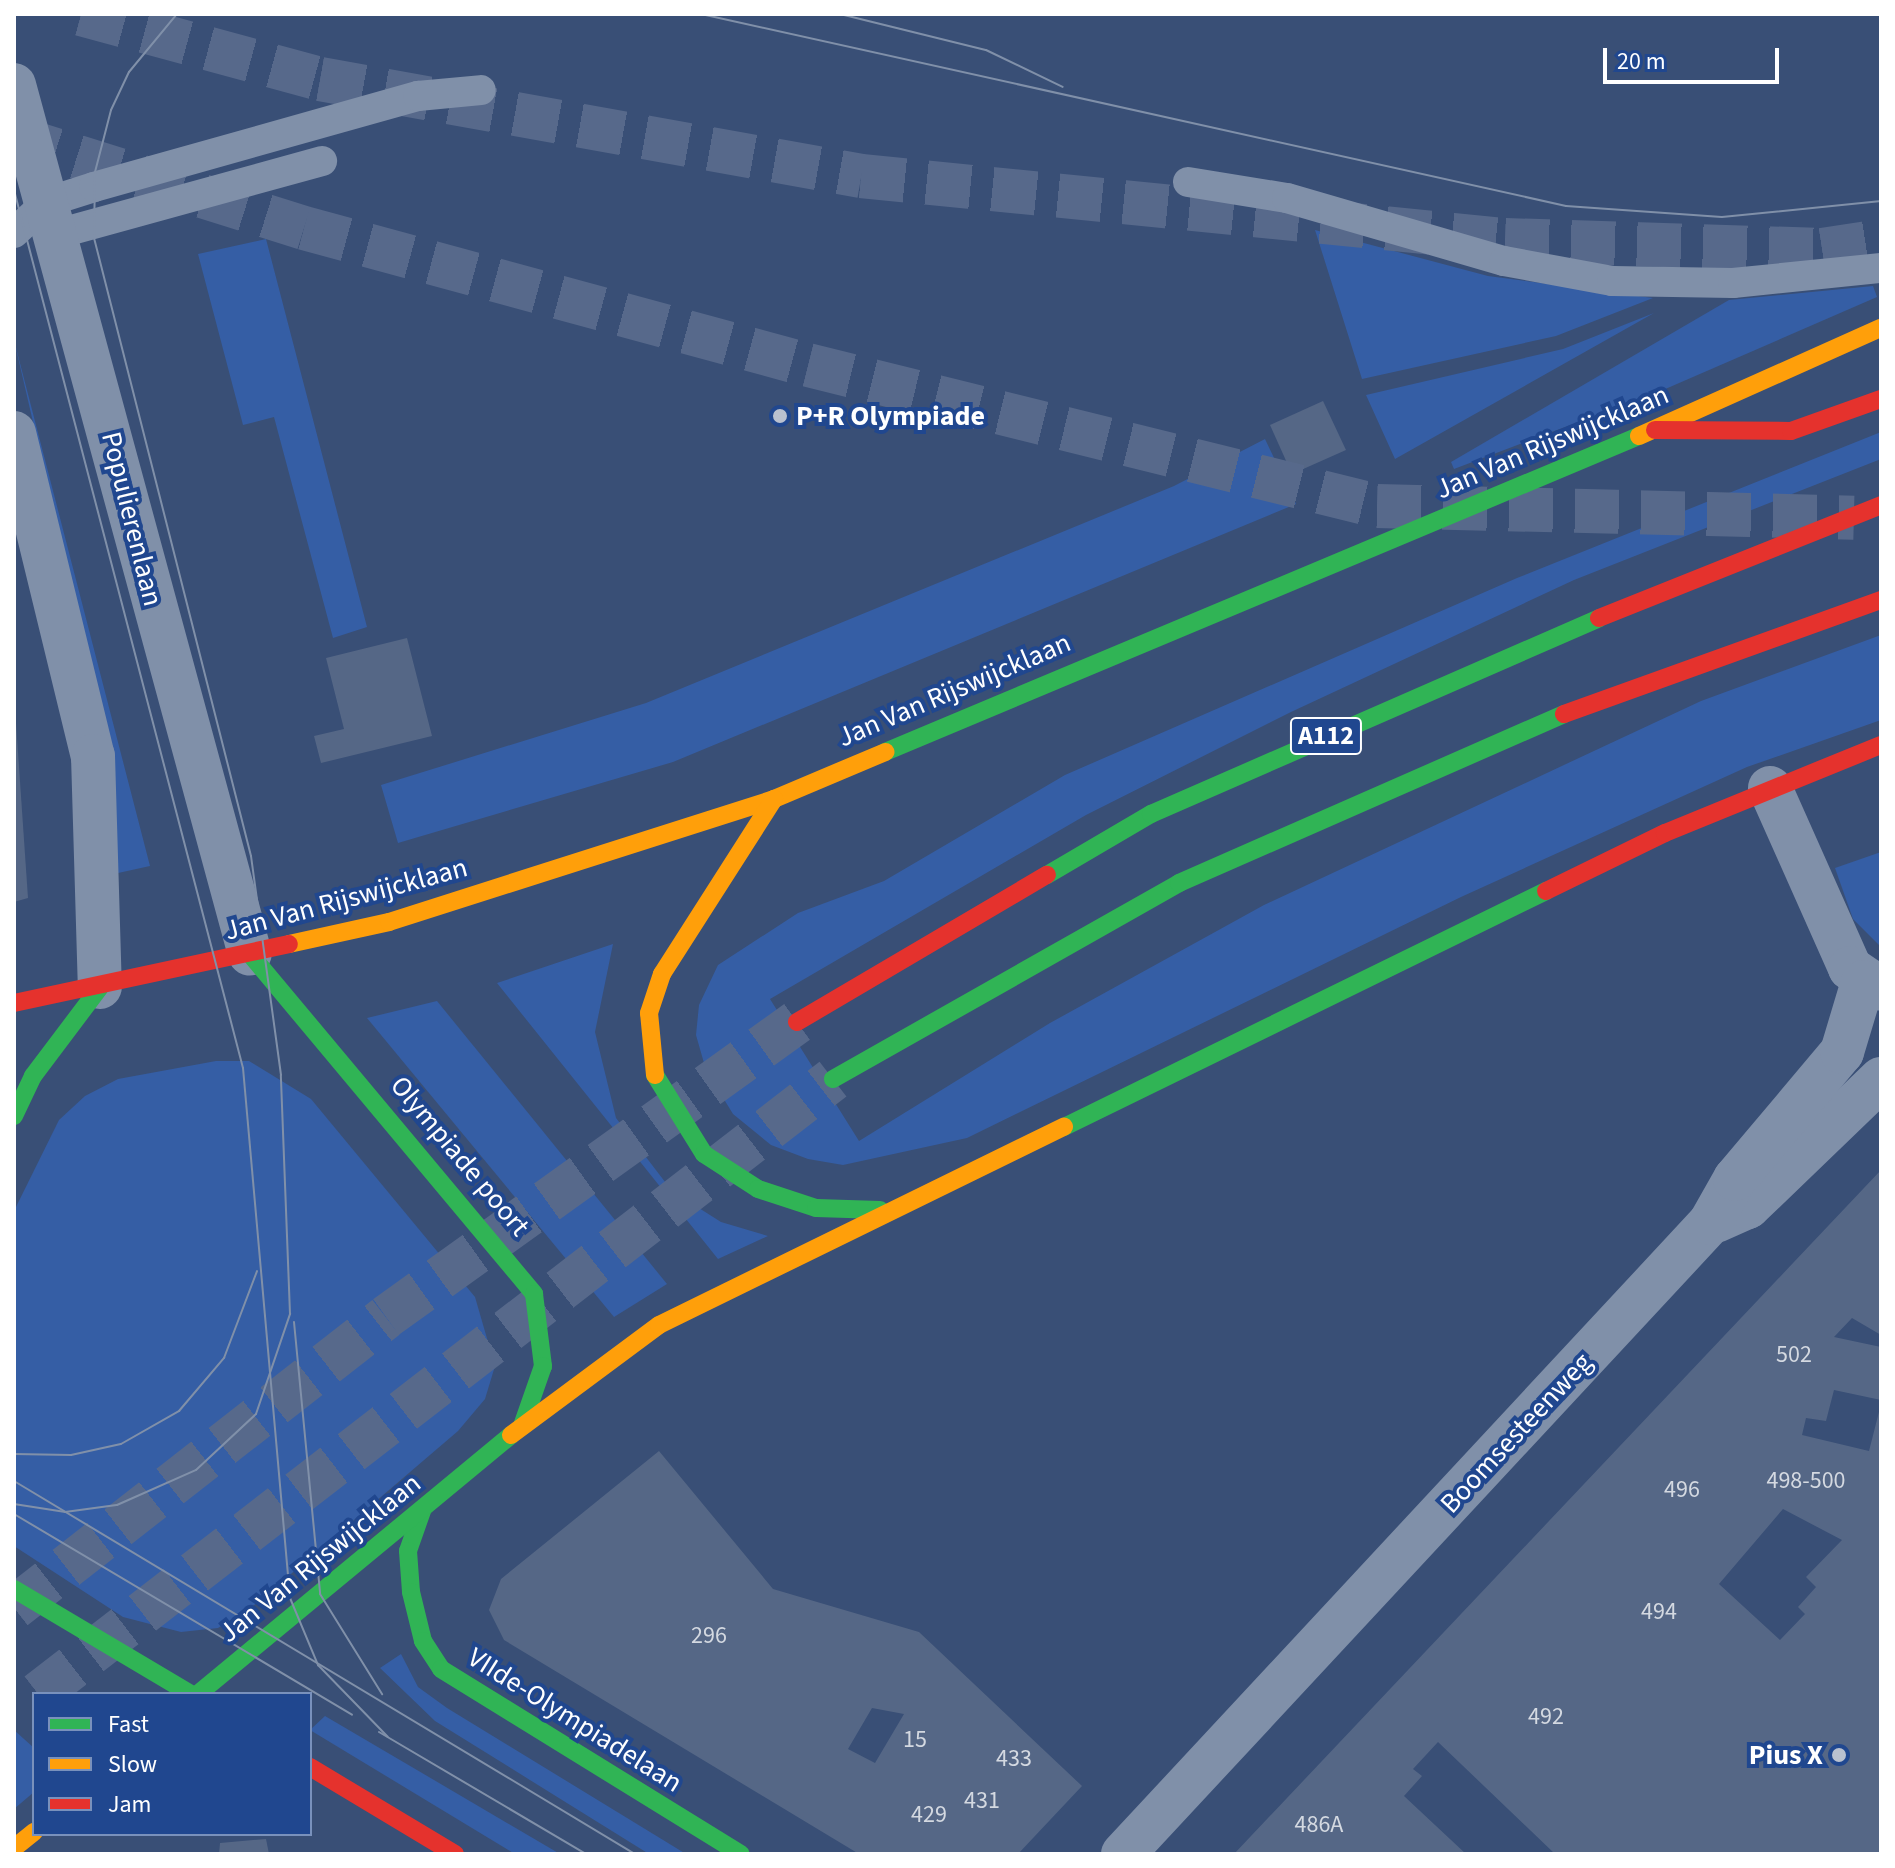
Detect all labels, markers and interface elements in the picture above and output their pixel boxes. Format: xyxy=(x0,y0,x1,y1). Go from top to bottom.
scale bar xyxy=(1607,32,1783,82)
text: 20 m xyxy=(1617,44,1666,79)
street label: Jan Van Rijswijcklaan xyxy=(1430,378,1674,506)
place label: P+R Olympiade xyxy=(796,399,985,433)
marker: P+R Olympiade xyxy=(771,407,789,425)
street label: Populierenlaan xyxy=(94,428,170,610)
street label: Jan Van Rijswijcklaan xyxy=(832,626,1076,754)
road number: A112 xyxy=(1288,714,1364,758)
street label: Jan Van Rijswijcklaan xyxy=(221,850,471,948)
street label: Olympiade poort xyxy=(383,1069,537,1243)
house number: 502 xyxy=(1776,1341,1812,1369)
street label: Boomsesteenweg xyxy=(1433,1346,1599,1520)
street label: Jan Van Rijswijcklaan xyxy=(212,1466,428,1650)
house number: 498-500 xyxy=(1766,1467,1846,1495)
house number: 496 xyxy=(1664,1476,1700,1504)
house number: 494 xyxy=(1641,1598,1677,1626)
house number: 296 xyxy=(691,1622,727,1650)
street label: VIIde-Olympiadelaan xyxy=(462,1641,688,1799)
legend xyxy=(32,1692,312,1836)
house number: 492 xyxy=(1528,1703,1564,1731)
text: Fast xyxy=(108,1707,149,1742)
house number: 15 xyxy=(903,1726,927,1754)
place label: Pius X xyxy=(1749,1738,1823,1772)
house number: 433 xyxy=(996,1745,1032,1773)
marker: Pius X xyxy=(1830,1746,1848,1764)
text: Slow xyxy=(108,1747,157,1782)
text: Jam xyxy=(108,1787,152,1822)
house number: 431 xyxy=(964,1787,1000,1815)
house number: 429 xyxy=(911,1801,947,1829)
house number: 486A xyxy=(1295,1811,1343,1839)

